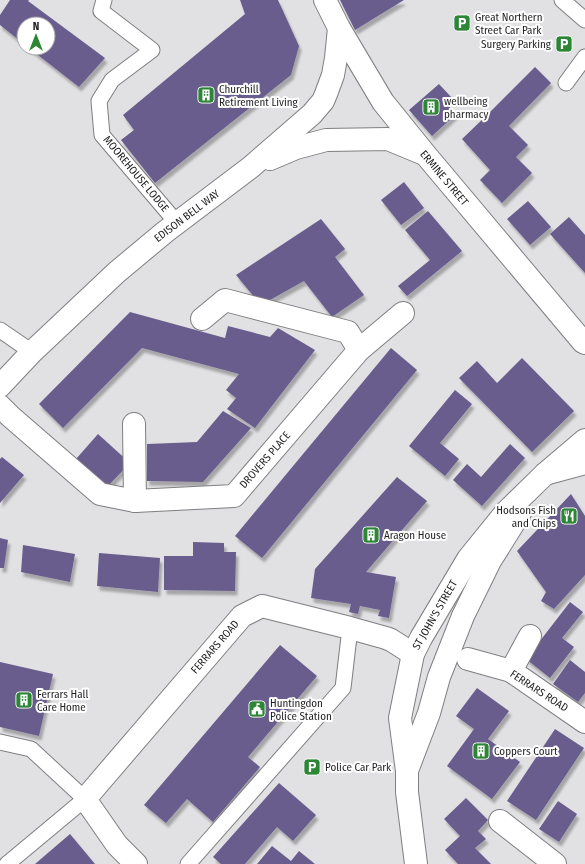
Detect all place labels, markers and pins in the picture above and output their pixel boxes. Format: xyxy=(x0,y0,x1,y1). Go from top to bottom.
place label: Great Northern Street Car Park xyxy=(475,11,543,37)
parking icon: Great Northern Street Car Park xyxy=(452,13,472,33)
parking icon: Surgery Parking xyxy=(554,34,574,54)
place label: Surgery Parking xyxy=(481,38,552,51)
place label: Churchill Retirement Living xyxy=(219,83,299,109)
building icon: Churchill Retirement Living xyxy=(196,85,216,105)
place label: wellbeing pharmacy xyxy=(444,95,488,121)
building icon: wellbeing pharmacy xyxy=(421,97,441,117)
place label: Hodsons Fish and Chips xyxy=(496,504,556,530)
restaurant icon: Hodsons Fish and Chips xyxy=(559,506,579,526)
building icon: Aragon House xyxy=(361,525,381,545)
place label: Aragon House xyxy=(384,529,446,542)
place label: Ferrars Hall Care Home xyxy=(37,688,88,714)
building icon: Ferrars Hall Care Home xyxy=(14,690,34,710)
place label: Huntingdon Police Station xyxy=(270,697,332,723)
public building icon: Huntingdon Police Station xyxy=(247,699,267,719)
building icon: Coppers Court xyxy=(471,741,491,761)
place label: Coppers Court xyxy=(494,745,558,758)
parking icon: Police Car Park xyxy=(302,757,322,777)
place label: Police Car Park xyxy=(325,761,392,774)

